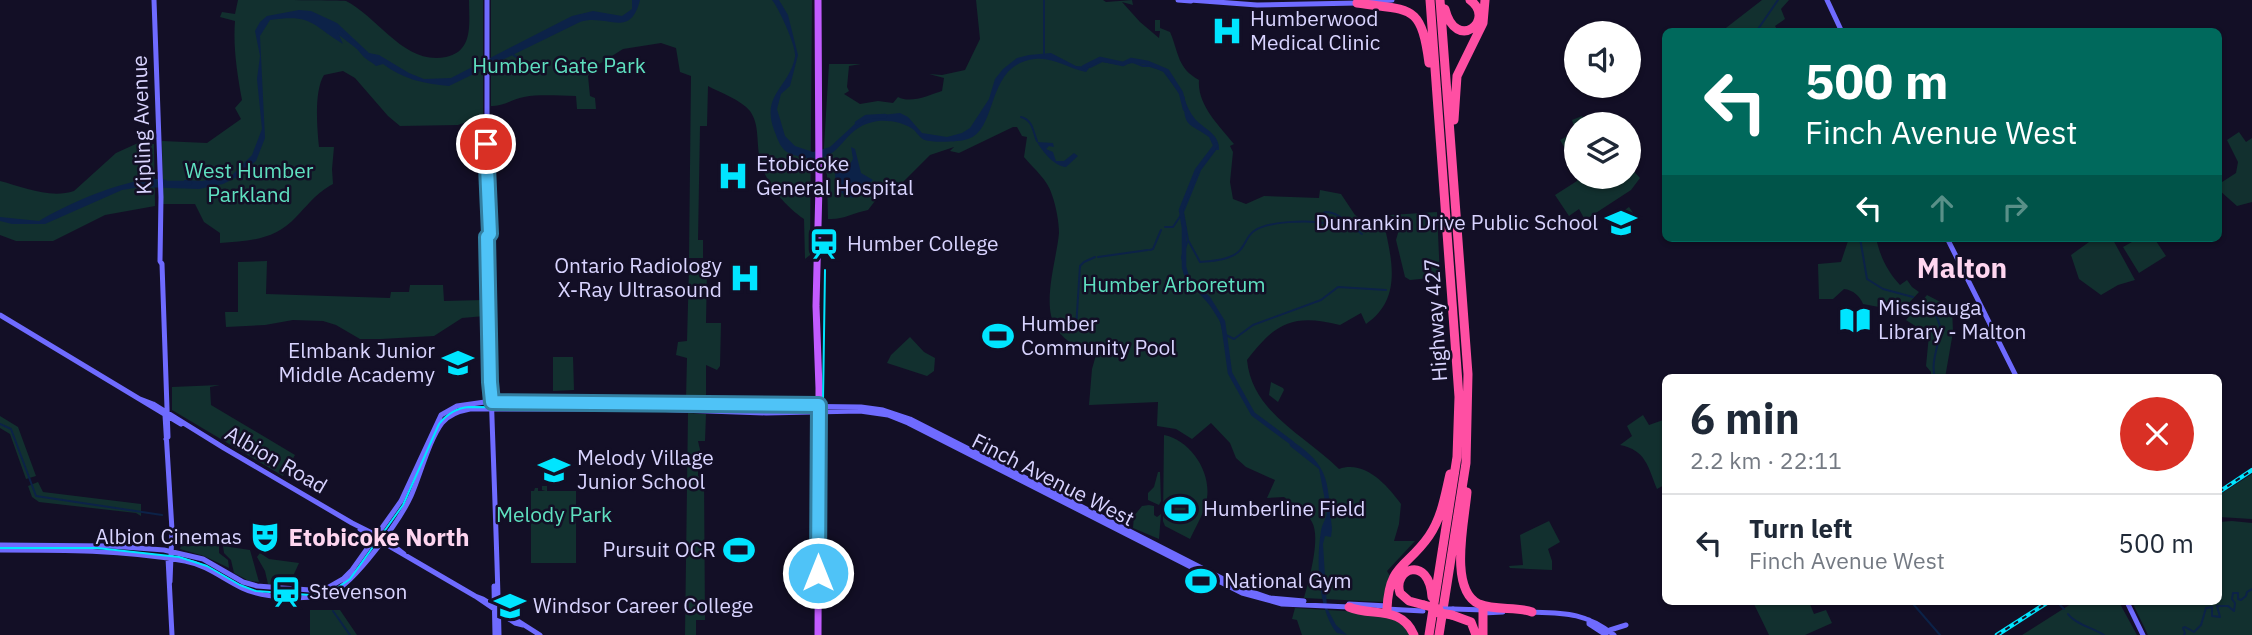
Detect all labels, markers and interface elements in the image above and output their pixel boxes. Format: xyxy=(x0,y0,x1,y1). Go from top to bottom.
place label: Humberwood Medical Clinic xyxy=(1250,4,1380,56)
hospital icon: Humberwood Medical Clinic xyxy=(1210,14,1244,48)
map controls xyxy=(1564,21,1641,189)
button: sound xyxy=(1564,21,1641,98)
text: 500 m xyxy=(1805,49,1949,112)
park label: Humber Gate Park xyxy=(472,51,646,79)
street label: Kipling Avenue xyxy=(125,55,157,195)
icon: left xyxy=(1690,56,1781,147)
text: Finch Avenue West xyxy=(1805,111,2077,153)
button: layers xyxy=(1564,112,1641,189)
pin xyxy=(456,114,516,174)
icon: arrive xyxy=(467,125,505,163)
place label: Etobicoke General Hospital xyxy=(756,149,914,201)
park label: West Humber Parkland xyxy=(185,156,314,208)
hospital icon: Etobicoke General Hospital xyxy=(716,159,750,193)
icon: left xyxy=(1850,189,1888,227)
icon: ahead xyxy=(1923,189,1961,227)
icon: right xyxy=(1996,189,2034,227)
school or university icon: Dunrankin Drive Public School xyxy=(1604,206,1638,240)
place label: Dunrankin Drive Public School xyxy=(1315,208,1598,236)
station icon: Humber College xyxy=(807,227,841,261)
place label: Humber College xyxy=(847,229,999,257)
district label: Malton xyxy=(1917,249,2007,286)
place label: Ontario Radiology X-Ray Ultrasound xyxy=(554,251,723,303)
street label: Highway 427 xyxy=(1417,258,1453,383)
hospital icon: Ontario Radiology X-Ray Ultrasound xyxy=(728,261,762,295)
park label: Humber Arboretum xyxy=(1082,270,1266,298)
place label: Missisauga Library - Malton xyxy=(1878,293,2026,345)
library icon: Missisauga Library - Malton xyxy=(1838,303,1872,337)
place label: Humber Community Pool xyxy=(1021,309,1176,361)
sports icon: Humber Community Pool xyxy=(981,319,1015,353)
place label: Elmbank Junior Middle Academy xyxy=(279,336,436,388)
school or university icon: Elmbank Junior Middle Academy xyxy=(441,346,475,380)
text: 6 min xyxy=(1690,391,1800,446)
button: close xyxy=(2120,397,2194,471)
street label: Albion Road xyxy=(220,419,333,500)
street label: Finch Avenue West xyxy=(967,426,1139,532)
place label: Melody Village Junior School xyxy=(577,443,714,495)
text: 2.2 km · 22:11 xyxy=(1690,445,1842,475)
school or university icon: Melody Village Junior School xyxy=(537,453,571,487)
sports icon: Humberline Field xyxy=(1163,492,1197,526)
place label: Humberline Field xyxy=(1203,494,1365,522)
park label: Melody Park xyxy=(496,500,612,528)
text: Turn left xyxy=(1749,511,1852,545)
theatre icon: Albion Cinemas xyxy=(248,520,282,554)
district label: Etobicoke North xyxy=(288,521,470,553)
place label: Albion Cinemas xyxy=(95,522,242,550)
icon: left xyxy=(1690,524,1728,562)
text: 500 m xyxy=(2118,526,2194,560)
sports icon: Pursuit OCR xyxy=(722,533,756,567)
place label: Pursuit OCR xyxy=(603,535,716,563)
position arrow xyxy=(781,536,855,610)
text: Finch Avenue West xyxy=(1749,545,1945,575)
sports icon: National Gym xyxy=(1184,564,1218,598)
place label: National Gym xyxy=(1224,566,1352,594)
station icon: Stevenson xyxy=(269,575,303,609)
place label: Stevenson xyxy=(309,577,407,605)
school or university icon: Windsor Career College xyxy=(493,589,527,623)
place label: Windsor Career College xyxy=(533,591,753,619)

